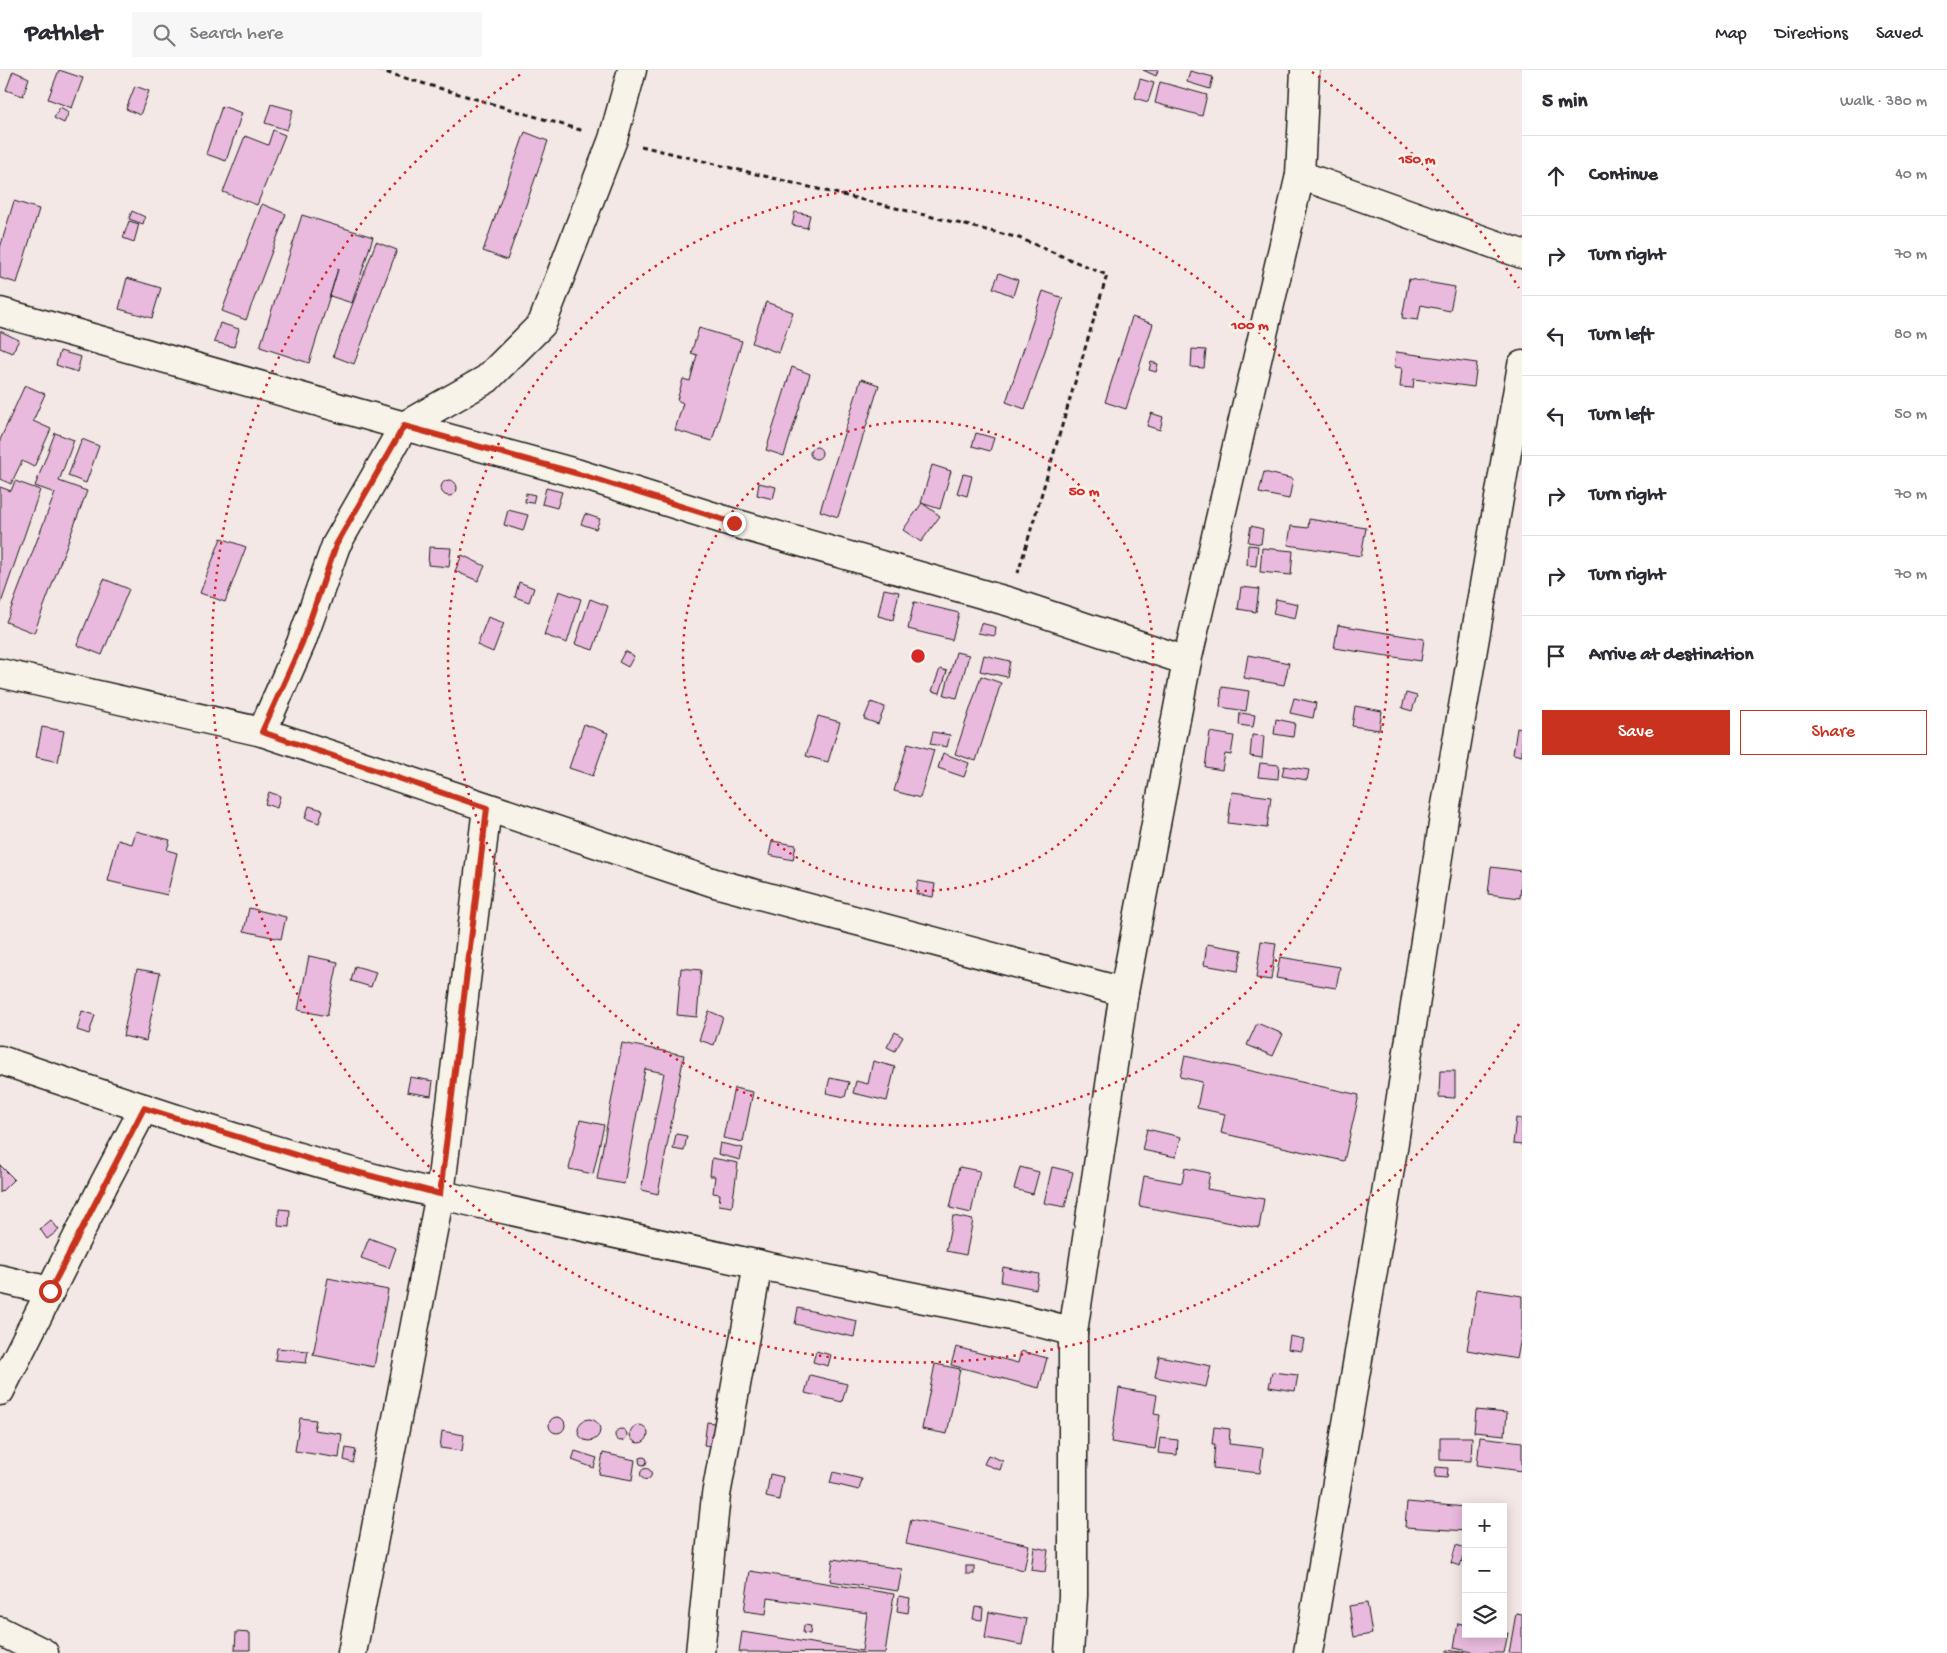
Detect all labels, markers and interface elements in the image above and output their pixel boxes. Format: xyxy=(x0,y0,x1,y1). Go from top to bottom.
search box xyxy=(132,12,482,57)
text: Pathlet xyxy=(25,20,102,49)
icon: search xyxy=(150,21,178,49)
text: Search here xyxy=(190,23,283,46)
text: Map xyxy=(1715,24,1747,45)
text: Directions xyxy=(1775,24,1848,45)
text: Saved xyxy=(1876,24,1922,45)
text: 5 min xyxy=(1542,90,1587,115)
text: Walk · 380 m xyxy=(1840,93,1927,112)
text: 150 m xyxy=(1398,151,1436,169)
icon: ahead xyxy=(1542,162,1570,190)
text: Continue xyxy=(1589,164,1658,187)
text: 40 m xyxy=(1895,166,1927,185)
icon: right xyxy=(1542,242,1570,270)
text: Turn right xyxy=(1589,244,1665,267)
text: 70 m xyxy=(1894,246,1927,265)
text: 100 m xyxy=(1230,317,1269,335)
icon: left xyxy=(1542,322,1570,350)
text: Turn left xyxy=(1589,324,1653,347)
text: 80 m xyxy=(1894,326,1927,345)
icon: left xyxy=(1542,402,1570,430)
text: Turn left xyxy=(1589,404,1653,427)
text: 50 m xyxy=(1894,406,1927,425)
icon: right xyxy=(1542,482,1570,510)
text: 50 m xyxy=(1069,483,1100,501)
text: Turn right xyxy=(1589,484,1665,507)
text: 70 m xyxy=(1894,486,1927,505)
route end xyxy=(723,512,746,535)
icon: right xyxy=(1542,562,1570,590)
text: Turn right xyxy=(1589,564,1665,587)
text: 70 m xyxy=(1894,566,1927,585)
icon: arrive xyxy=(1542,642,1570,670)
text: Arrive at destination xyxy=(1589,644,1753,667)
centre of rings xyxy=(909,647,927,665)
button: Save xyxy=(1542,710,1730,755)
button: Share xyxy=(1740,710,1927,755)
route start xyxy=(39,1280,62,1303)
map controls xyxy=(1462,1503,1507,1638)
button: + xyxy=(1462,1503,1507,1548)
button: − xyxy=(1462,1548,1507,1593)
button: layers xyxy=(1462,1593,1507,1638)

